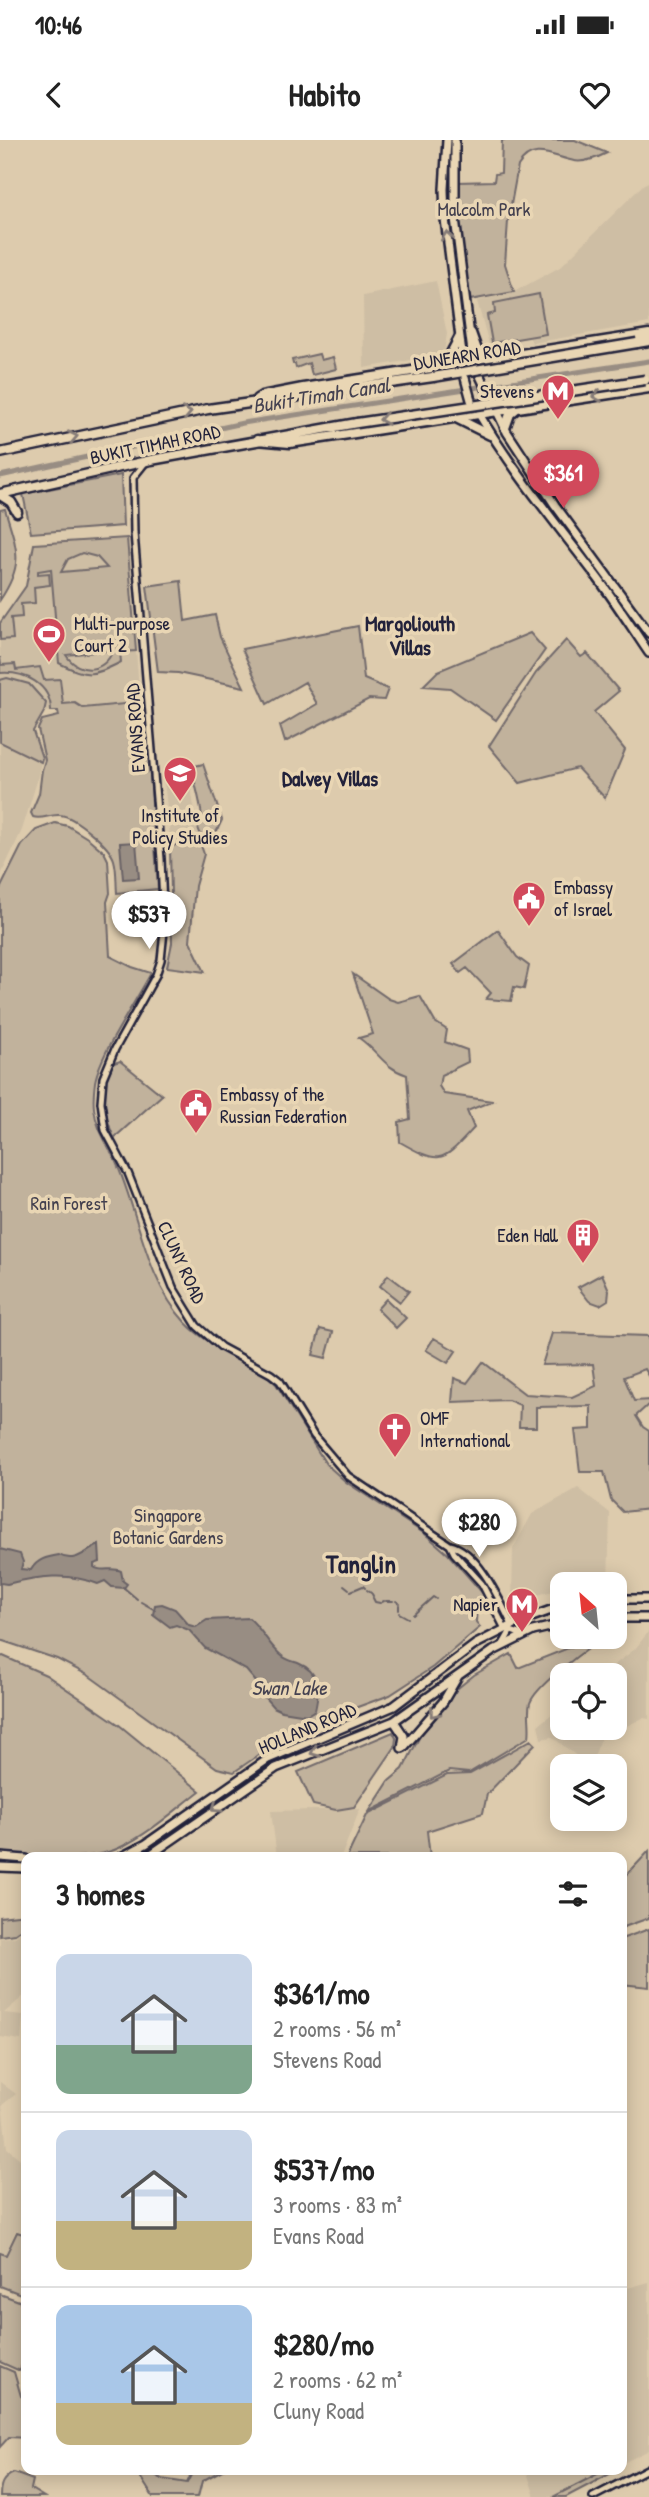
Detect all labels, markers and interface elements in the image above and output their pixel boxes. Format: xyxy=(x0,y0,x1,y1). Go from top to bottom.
text: 10:46 xyxy=(35,7,82,42)
text: Habito xyxy=(289,73,360,116)
icon: back xyxy=(35,76,73,114)
icon: heart xyxy=(576,76,614,114)
park label: Malcolm Park xyxy=(438,196,531,222)
one-way arrow xyxy=(440,230,455,241)
street label: DUNEARN ROAD xyxy=(412,334,522,376)
water label: Bukit Timah Canal xyxy=(250,370,393,420)
metro station icon: Stevens xyxy=(539,372,577,421)
place label: Stevens xyxy=(480,378,534,404)
one-way arrow xyxy=(591,388,603,403)
one-way arrow xyxy=(181,406,193,421)
one-way arrow xyxy=(378,411,390,426)
street label: BUKIT TIMAH ROAD xyxy=(88,418,222,470)
one-way arrow xyxy=(67,430,79,445)
pin: $361 xyxy=(522,450,604,510)
text: $361 xyxy=(543,457,583,488)
district label: Margoliouth Villas xyxy=(365,609,455,662)
place label: Multi-purpose Court 2 xyxy=(74,610,171,658)
sports icon: Multi-purpose Court 2 xyxy=(30,615,68,664)
street label: EVANS ROAD xyxy=(119,683,151,773)
school or university icon: Institute of Policy Studies xyxy=(161,754,199,803)
district label: Dalvey Villas xyxy=(282,764,378,794)
place label: Institute of Policy Studies xyxy=(132,802,228,850)
place label: Embassy of Israel xyxy=(554,874,613,922)
public building icon: Embassy of Israel xyxy=(510,879,548,928)
pin: $537 xyxy=(108,892,190,951)
text: $537 xyxy=(127,898,171,929)
place label: Embassy of the Russian Federation xyxy=(220,1081,347,1129)
public building icon: Embassy of the Russian Federation xyxy=(177,1086,215,1135)
park label: Rain Forest xyxy=(31,1190,108,1216)
street label: CLUNY ROAD xyxy=(152,1216,212,1308)
building icon: Eden Hall xyxy=(564,1216,602,1265)
place label: Eden Hall xyxy=(497,1222,559,1248)
place label: OMF International xyxy=(420,1405,511,1453)
church icon: OMF International xyxy=(376,1410,414,1459)
pin: $280 xyxy=(438,1500,520,1559)
park label: Singapore Botanic Gardens xyxy=(113,1502,223,1550)
text: $280 xyxy=(458,1506,500,1537)
district label: Tanglin xyxy=(325,1546,396,1582)
north arrow xyxy=(550,1572,626,1648)
map controls xyxy=(550,1572,627,1831)
metro station icon: Napier xyxy=(503,1585,541,1634)
place label: Napier xyxy=(453,1591,499,1617)
button: locate xyxy=(550,1663,627,1740)
water label: Swan Lake xyxy=(251,1673,328,1702)
street label: HOLLAND ROAD xyxy=(254,1696,360,1760)
one-way arrow xyxy=(429,1706,442,1718)
one-way arrow xyxy=(310,1744,322,1758)
button: layers xyxy=(550,1754,627,1831)
one-way arrow xyxy=(211,1800,224,1812)
text: 3 homes xyxy=(56,1874,145,1914)
icon: filters xyxy=(554,1875,592,1913)
text: $361/mo xyxy=(273,1973,370,2013)
icon: home xyxy=(112,1982,196,2066)
text: 2 rooms · 56 m² xyxy=(273,2013,401,2044)
text: Stevens Road xyxy=(273,2044,381,2075)
text: $537/mo xyxy=(273,2149,374,2189)
icon: home xyxy=(112,2158,196,2242)
text: 3 rooms · 83 m² xyxy=(273,2189,402,2220)
text: Evans Road xyxy=(273,2220,364,2251)
text: $280/mo xyxy=(273,2324,374,2364)
icon: home xyxy=(112,2333,196,2417)
text: 2 rooms · 62 m² xyxy=(273,2364,402,2395)
text: Cluny Road xyxy=(273,2395,364,2426)

